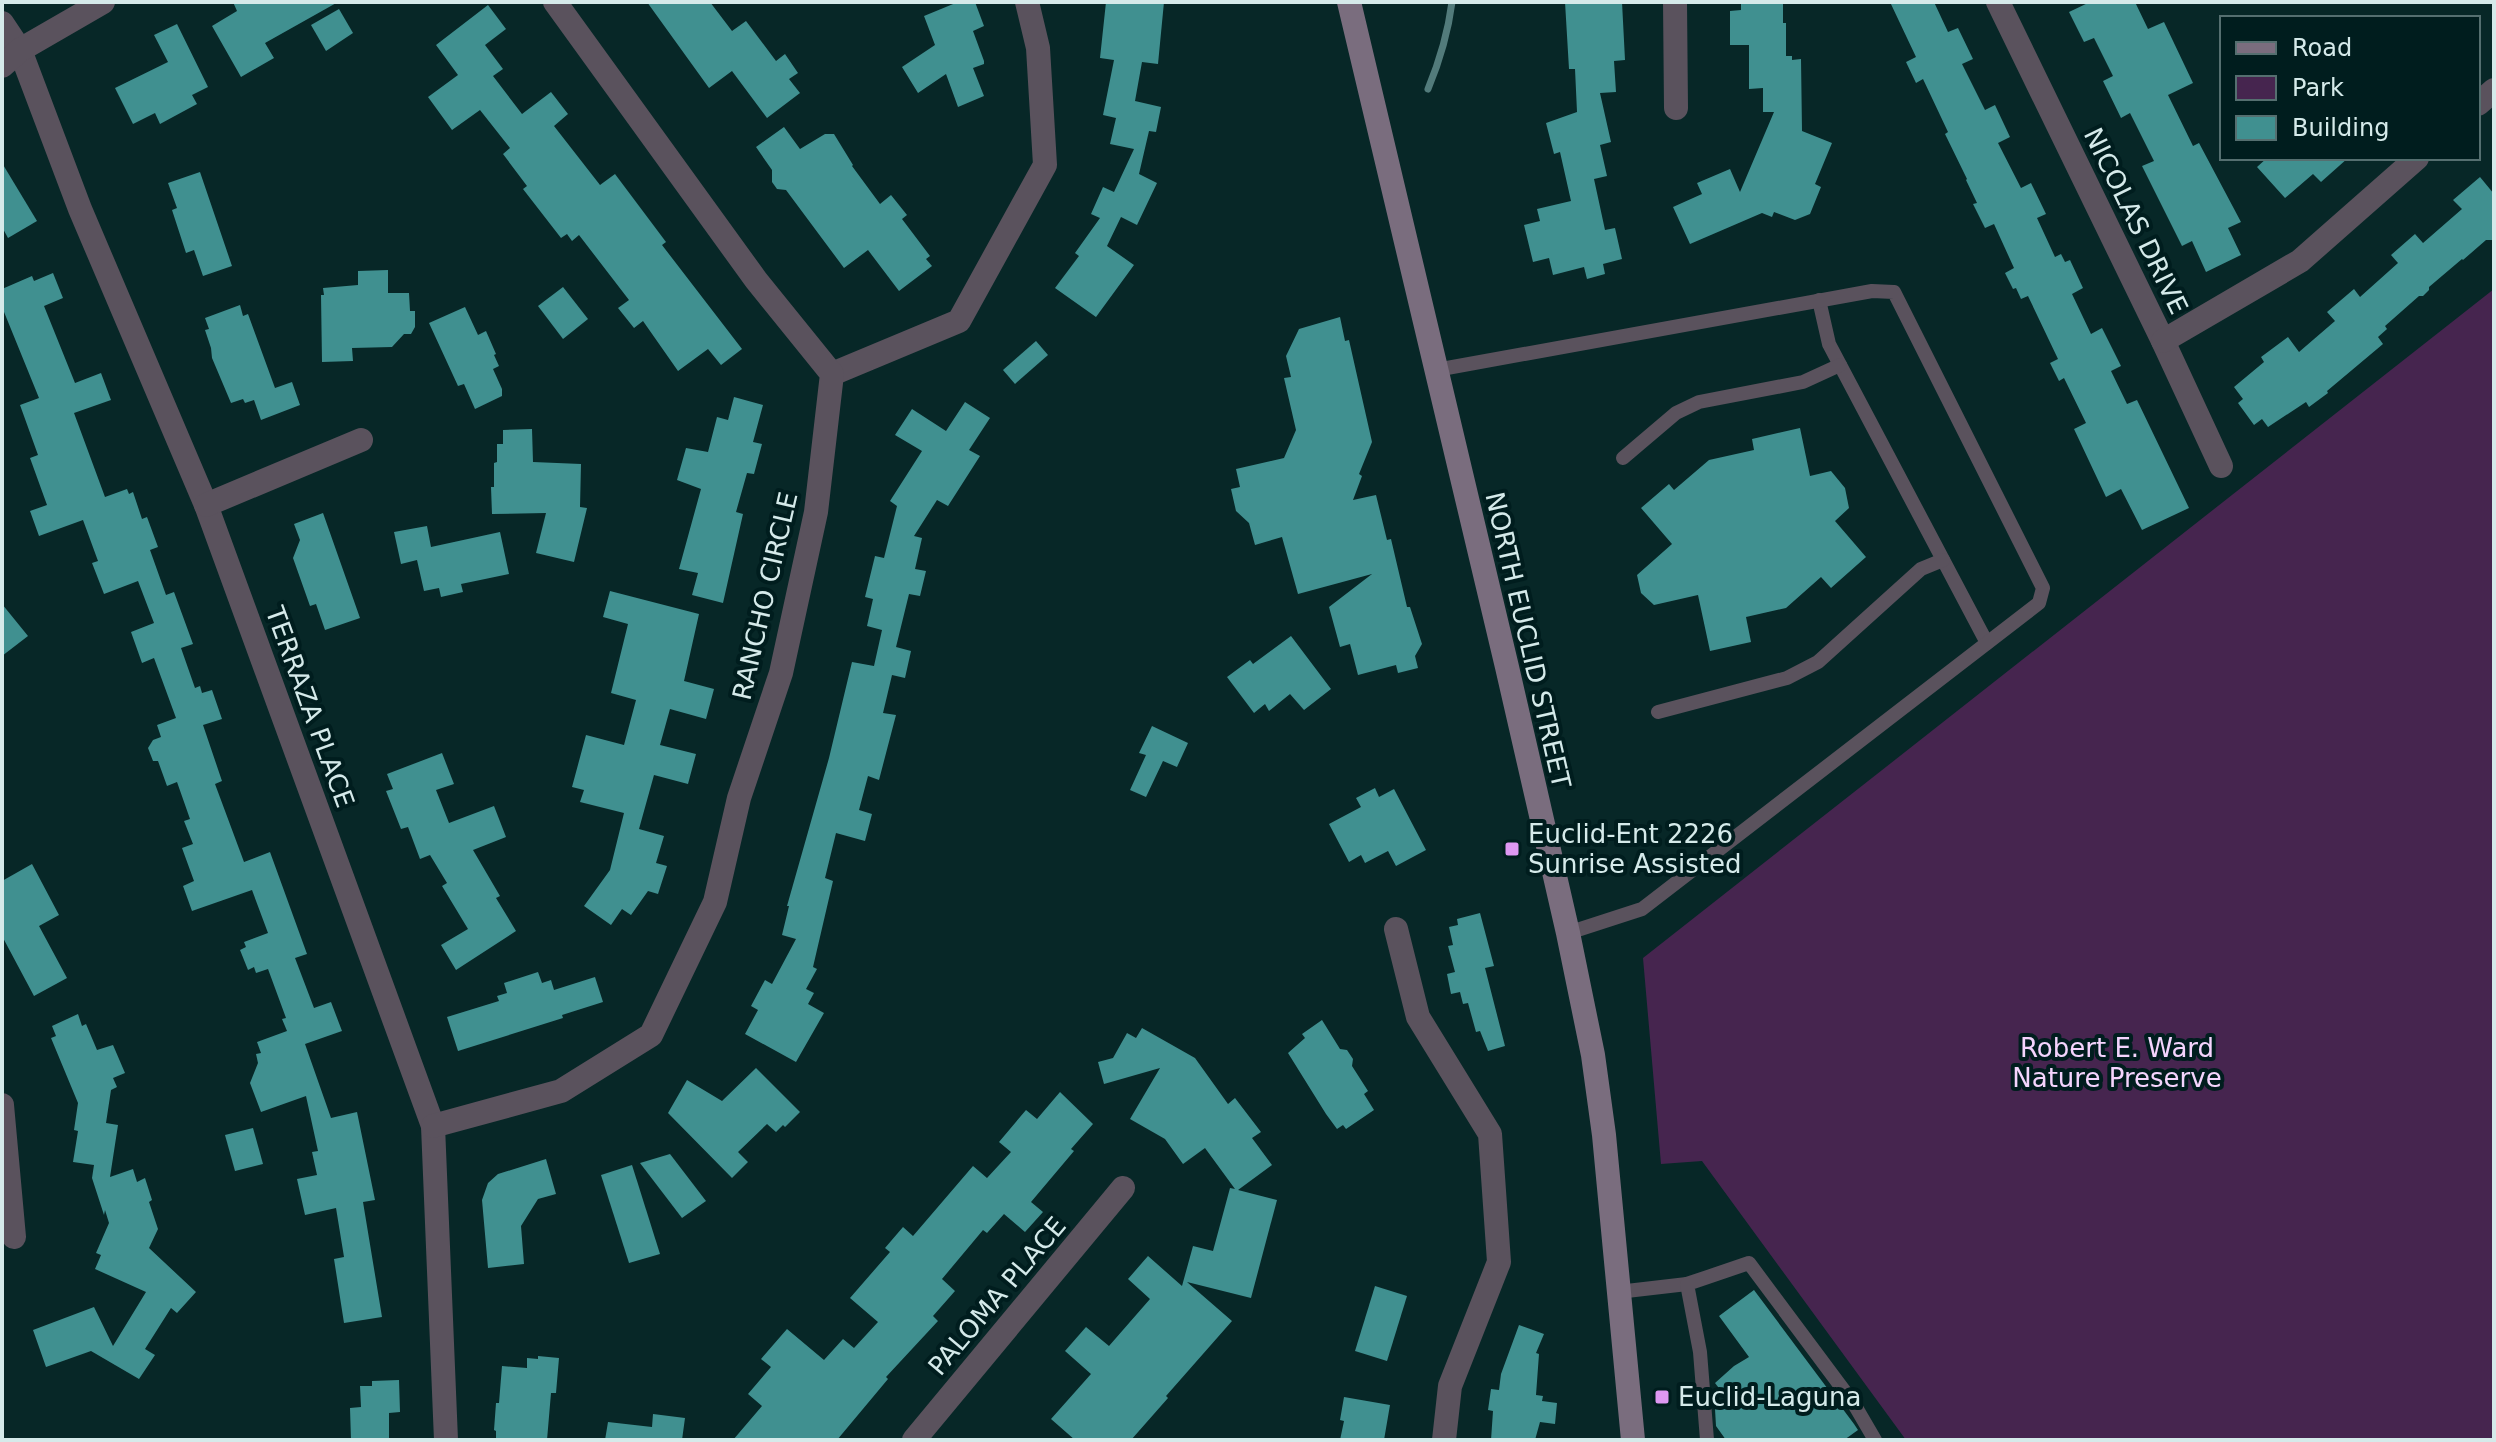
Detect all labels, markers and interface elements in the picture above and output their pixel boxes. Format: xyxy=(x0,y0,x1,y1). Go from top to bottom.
legend xyxy=(2220,16,2480,160)
text: Road xyxy=(2292,34,2352,62)
text: Park xyxy=(2292,74,2344,102)
text: Building xyxy=(2292,114,2389,142)
street label: NICOLAS DRIVE xyxy=(2078,123,2194,319)
street label: RANCHO CIRCLE xyxy=(727,489,803,703)
street label: NORTH EUCLID STREET xyxy=(1479,489,1577,791)
street label: TERRAZA PLACE xyxy=(259,601,360,812)
place label: Euclid-Ent 2226 Sunrise Assisted xyxy=(1528,819,1742,879)
marker: Euclid-Ent 2226 Sunrise Assisted xyxy=(1503,840,1521,858)
park label: Robert E. Ward Nature Preserve xyxy=(2012,1033,2222,1093)
street label: PALOMA PLACE xyxy=(922,1211,1072,1381)
place label: Euclid-Laguna xyxy=(1678,1382,1861,1412)
marker: Euclid-Laguna xyxy=(1653,1388,1671,1406)

